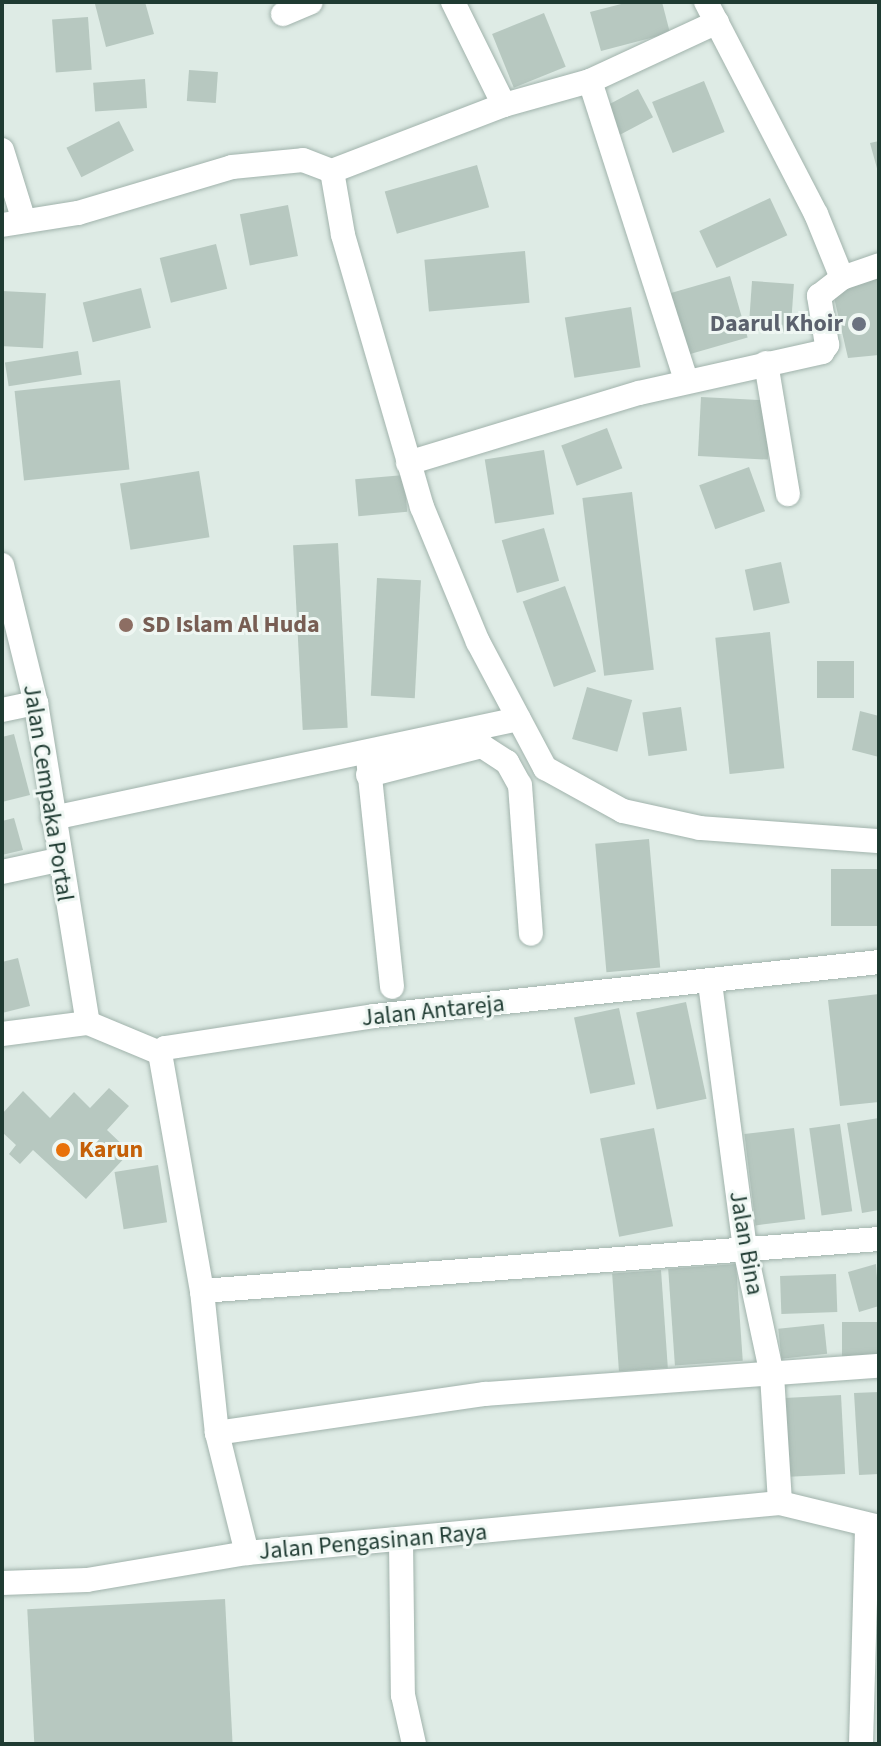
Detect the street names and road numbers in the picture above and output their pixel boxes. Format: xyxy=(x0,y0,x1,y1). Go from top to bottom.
street label: Jalan Cempaka Portal xyxy=(17,683,79,903)
street label: Jalan Antareja xyxy=(360,989,506,1033)
street label: Jalan Bina xyxy=(723,1189,769,1297)
street label: Jalan Pengasinan Raya xyxy=(258,1518,488,1566)

